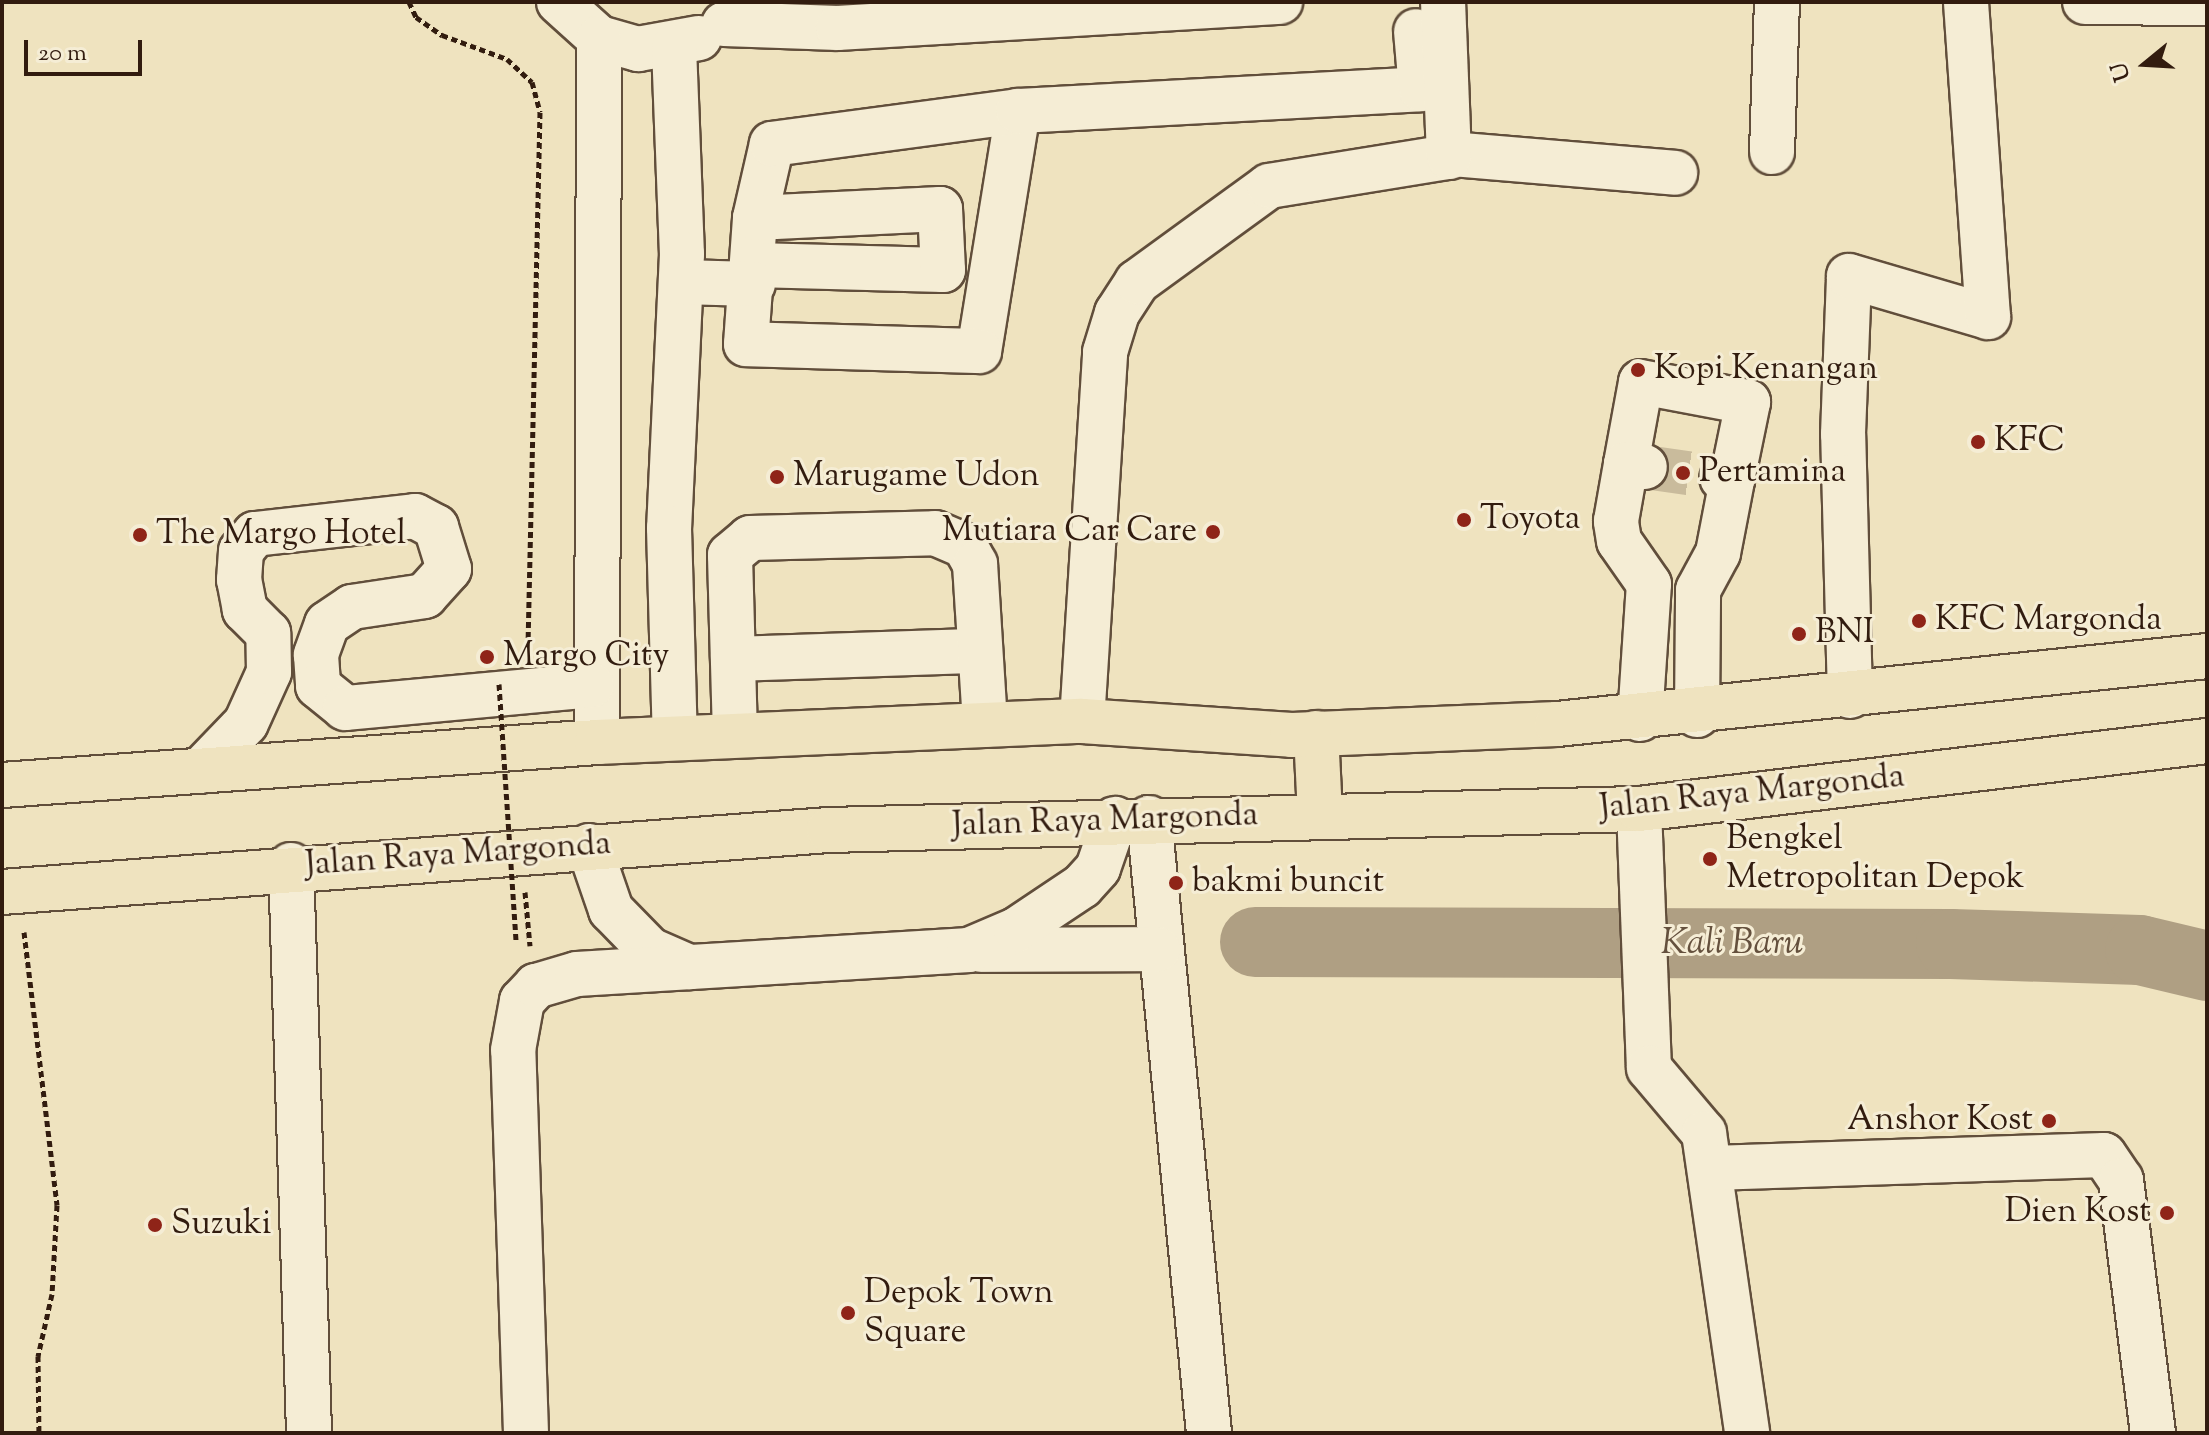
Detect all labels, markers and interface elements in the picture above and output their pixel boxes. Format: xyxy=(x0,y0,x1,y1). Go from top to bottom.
scale bar xyxy=(28,24,146,74)
north arrow xyxy=(2105,24,2185,104)
text: 20 m xyxy=(38,37,87,71)
text: U xyxy=(2104,58,2140,85)
place label: Kopi Kenangan xyxy=(1654,350,1878,390)
marker: Kopi Kenangan xyxy=(1629,361,1647,379)
place label: KFC xyxy=(1994,422,2065,462)
marker: KFC xyxy=(1969,433,1987,451)
place label: Pertamina xyxy=(1699,453,1846,493)
place label: Marugame Udon xyxy=(793,457,1040,497)
marker: Pertamina xyxy=(1674,464,1692,482)
marker: Marugame Udon xyxy=(768,468,786,486)
place label: Toyota xyxy=(1480,500,1581,540)
marker: Toyota xyxy=(1455,511,1473,529)
place label: Mutiara Car Care xyxy=(942,512,1197,552)
place label: The Margo Hotel xyxy=(156,515,406,555)
marker: Mutiara Car Care xyxy=(1204,523,1222,541)
marker: The Margo Hotel xyxy=(131,526,149,544)
place label: KFC Margonda xyxy=(1935,601,2162,641)
marker: KFC Margonda xyxy=(1910,612,1928,630)
place label: BNI xyxy=(1815,614,1874,654)
marker: BNI xyxy=(1790,625,1808,643)
place label: Margo City xyxy=(503,637,669,677)
marker: Margo City xyxy=(478,648,496,666)
street label: Jalan Raya Margonda xyxy=(1598,757,1906,829)
street label: Jalan Raya Margonda xyxy=(951,795,1259,847)
place label: Bengkel Metropolitan Depok xyxy=(1726,819,2024,898)
street label: Jalan Raya Margonda xyxy=(304,824,612,886)
marker: Bengkel Metropolitan Depok xyxy=(1701,850,1719,868)
place label: bakmi buncit xyxy=(1192,863,1384,903)
marker: bakmi buncit xyxy=(1167,874,1185,892)
water label: Kali Baru xyxy=(1661,923,1803,967)
place label: Anshor Kost xyxy=(1847,1101,2033,1141)
marker: Anshor Kost xyxy=(2040,1112,2058,1130)
place label: Dien Kost xyxy=(2005,1193,2151,1233)
marker: Dien Kost xyxy=(2158,1204,2176,1222)
place label: Suzuki xyxy=(171,1205,271,1245)
marker: Suzuki xyxy=(146,1216,164,1234)
place label: Depok Town Square xyxy=(864,1273,1054,1352)
marker: Depok Town Square xyxy=(839,1304,857,1322)

